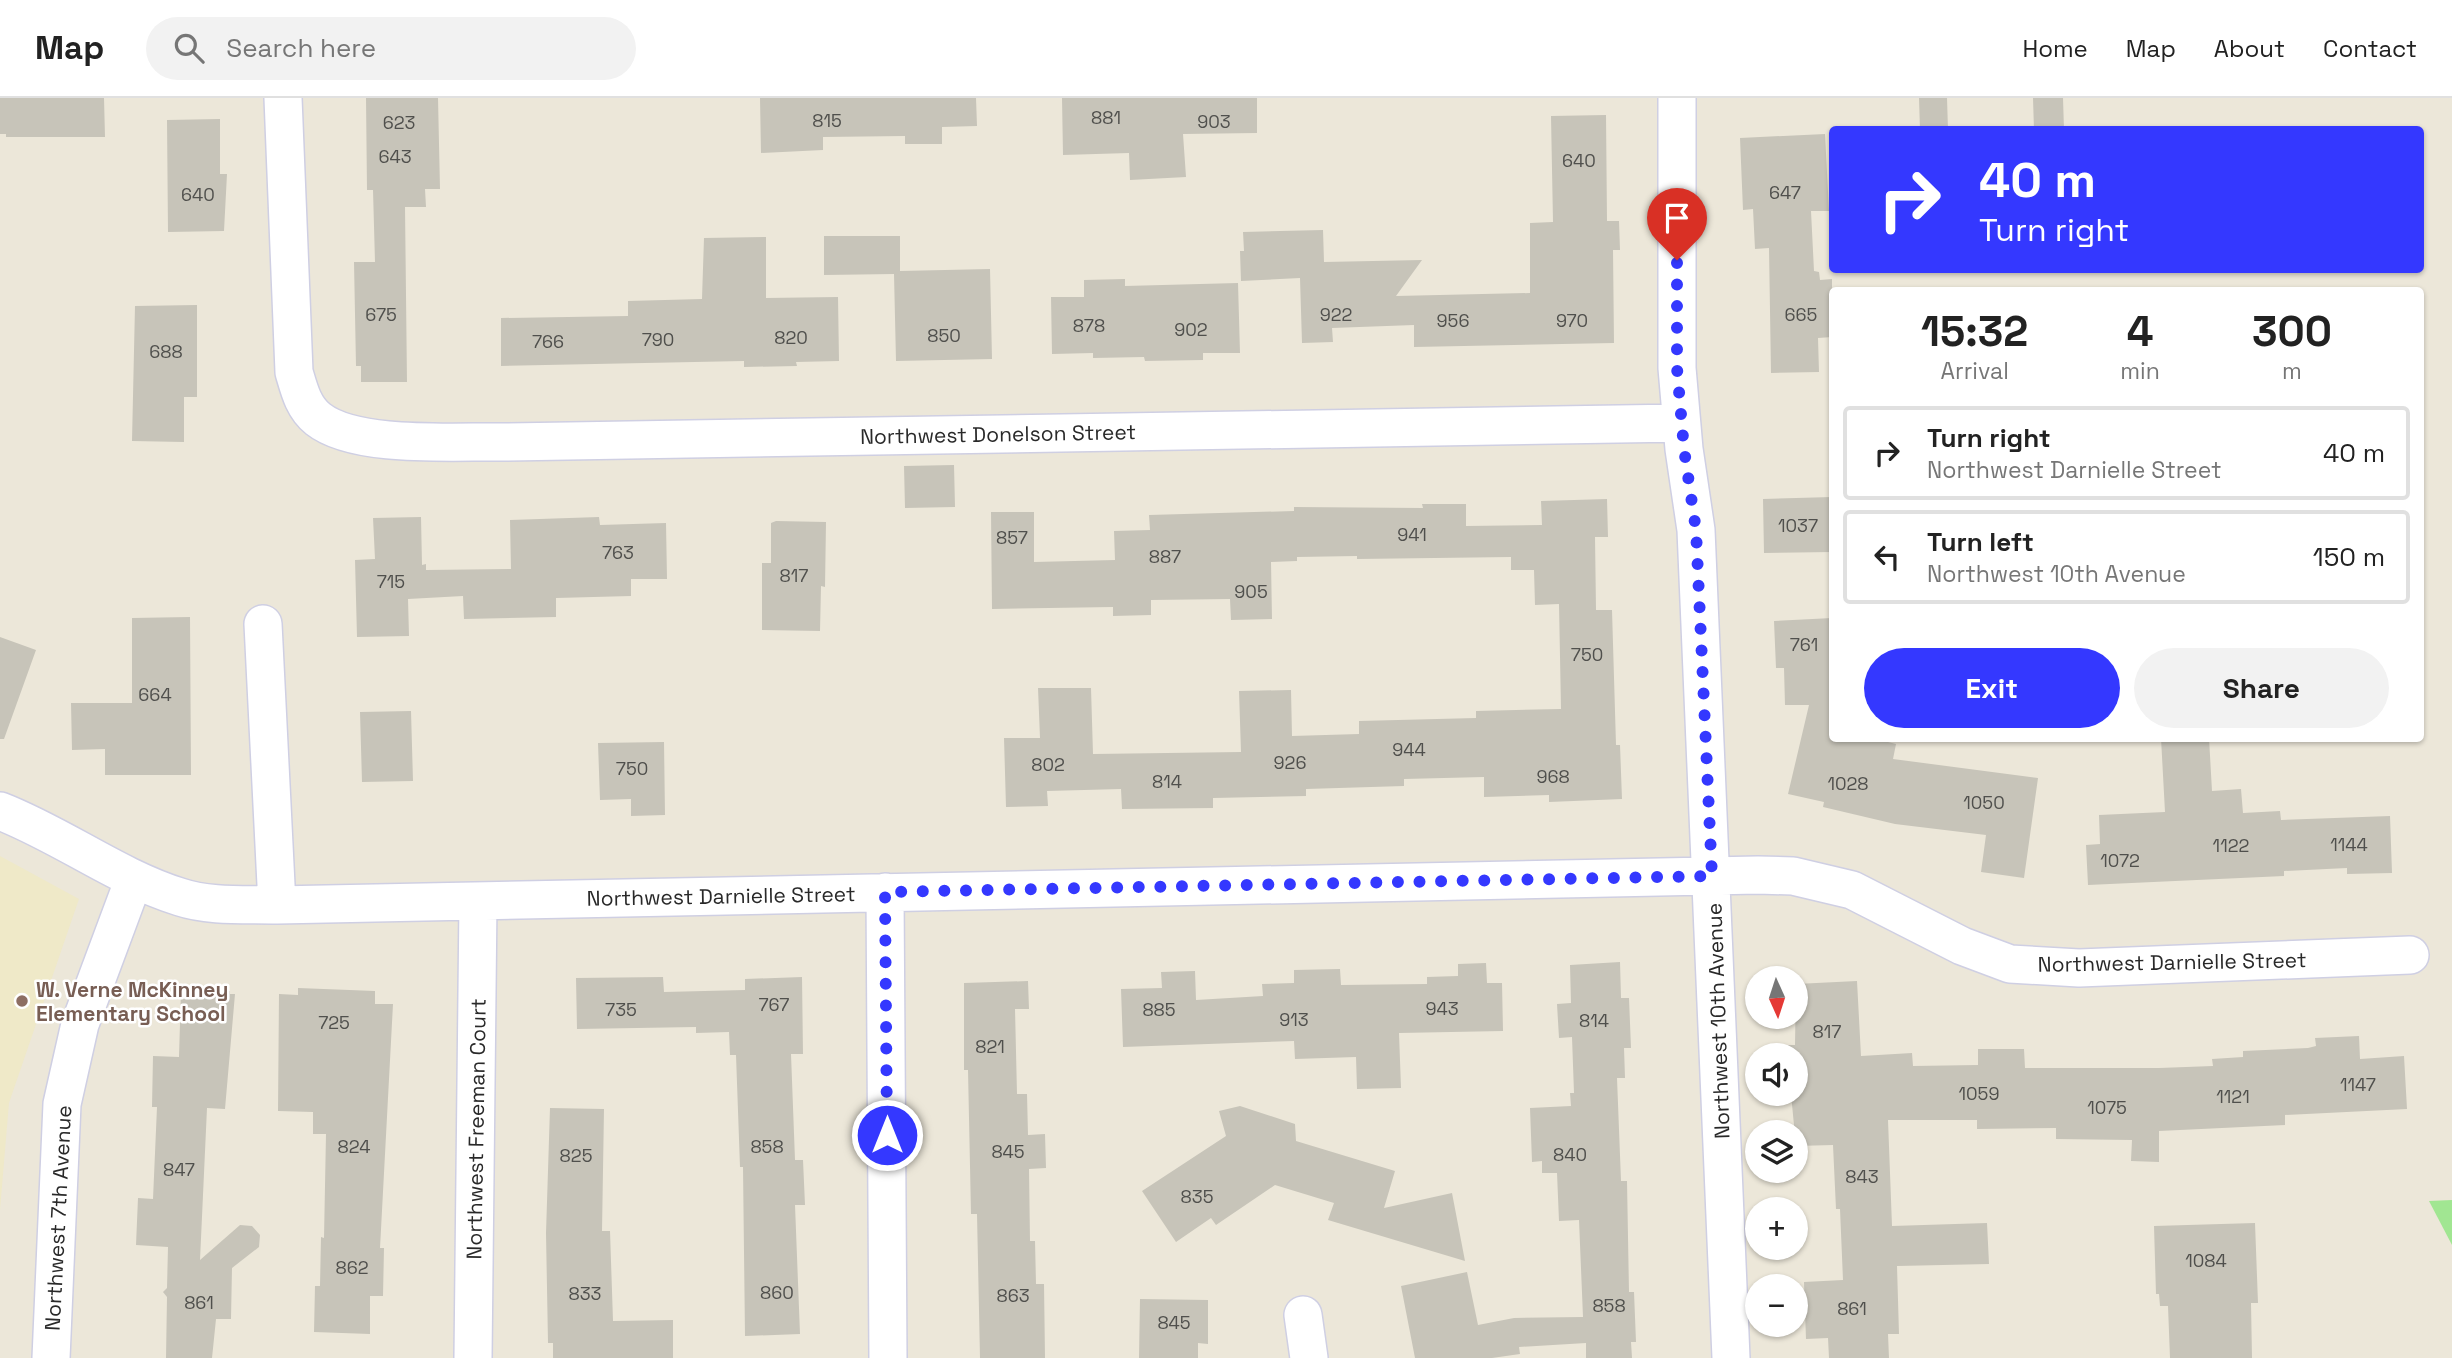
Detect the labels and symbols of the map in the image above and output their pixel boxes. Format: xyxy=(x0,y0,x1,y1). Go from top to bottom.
house number: 881 xyxy=(1091,106,1121,129)
house number: 815 xyxy=(812,109,842,132)
house number: 903 xyxy=(1197,110,1231,133)
house number: 623 xyxy=(383,111,415,134)
house number: 643 xyxy=(378,145,412,168)
house number: 640 xyxy=(1562,149,1596,172)
house number: 647 xyxy=(1769,181,1801,204)
house number: 640 xyxy=(181,183,215,206)
pin xyxy=(1647,188,1707,260)
house number: 675 xyxy=(365,303,397,326)
house number: 922 xyxy=(1320,303,1352,326)
house number: 665 xyxy=(1785,303,1817,326)
house number: 956 xyxy=(1437,309,1469,332)
house number: 970 xyxy=(1556,309,1588,332)
house number: 878 xyxy=(1073,314,1105,337)
house number: 902 xyxy=(1174,318,1208,341)
house number: 850 xyxy=(927,324,961,347)
house number: 820 xyxy=(774,326,808,349)
house number: 790 xyxy=(642,328,674,351)
house number: 766 xyxy=(532,330,564,353)
house number: 688 xyxy=(149,340,183,363)
street label: Northwest Donelson Street xyxy=(860,418,1136,450)
house number: 1037 xyxy=(1778,514,1818,537)
house number: 941 xyxy=(1397,523,1427,546)
house number: 857 xyxy=(996,526,1028,549)
house number: 763 xyxy=(602,541,634,564)
house number: 887 xyxy=(1149,545,1181,568)
house number: 817 xyxy=(780,564,808,587)
house number: 715 xyxy=(377,570,405,593)
house number: 905 xyxy=(1234,580,1268,603)
house number: 761 xyxy=(1790,633,1818,656)
house number: 750 xyxy=(1571,643,1603,666)
house number: 664 xyxy=(138,683,172,706)
house number: 944 xyxy=(1392,738,1426,761)
house number: 926 xyxy=(1274,751,1306,774)
house number: 802 xyxy=(1031,753,1065,776)
house number: 750 xyxy=(616,757,648,780)
house number: 968 xyxy=(1536,765,1570,788)
house number: 814 xyxy=(1152,770,1182,793)
house number: 1028 xyxy=(1827,772,1869,795)
house number: 1050 xyxy=(1963,791,2005,814)
house number: 1144 xyxy=(2330,833,2368,856)
house number: 1122 xyxy=(2213,834,2249,857)
house number: 1072 xyxy=(2100,849,2140,872)
street label: Northwest Darnielle Street xyxy=(586,880,856,912)
street label: Northwest 10th Avenue xyxy=(1700,902,1736,1140)
street label: Northwest Darnielle Street xyxy=(2037,946,2307,978)
north arrow xyxy=(1745,966,1808,1029)
place label: W. Verne McKinney Elementary School xyxy=(36,976,228,1027)
marker: W. Verne McKinney Elementary School xyxy=(14,993,30,1009)
house number: 767 xyxy=(759,993,789,1016)
house number: 943 xyxy=(1425,997,1459,1020)
street label: Northwest Freeman Court xyxy=(460,998,492,1260)
house number: 735 xyxy=(605,998,637,1021)
house number: 885 xyxy=(1142,998,1176,1021)
house number: 913 xyxy=(1279,1008,1309,1031)
house number: 814 xyxy=(1579,1009,1609,1032)
house number: 725 xyxy=(318,1011,350,1034)
house number: 817 xyxy=(1813,1020,1841,1043)
house number: 821 xyxy=(975,1035,1005,1058)
house number: 1147 xyxy=(2340,1073,2376,1096)
house number: 1059 xyxy=(1959,1082,1999,1105)
house number: 1121 xyxy=(2216,1085,2250,1108)
house number: 1075 xyxy=(2087,1096,2127,1119)
position arrow xyxy=(850,1098,924,1172)
street label: Northwest 7th Avenue xyxy=(39,1105,77,1331)
house number: 824 xyxy=(338,1135,370,1158)
house number: 858 xyxy=(750,1135,784,1158)
house number: 845 xyxy=(991,1140,1025,1163)
house number: 840 xyxy=(1553,1143,1587,1166)
house number: 825 xyxy=(560,1144,592,1167)
house number: 847 xyxy=(163,1158,195,1181)
house number: 843 xyxy=(1845,1165,1879,1188)
house number: 835 xyxy=(1181,1185,1213,1208)
house number: 1084 xyxy=(2185,1249,2227,1272)
house number: 862 xyxy=(335,1256,369,1279)
house number: 860 xyxy=(760,1281,794,1304)
house number: 833 xyxy=(569,1282,601,1305)
house number: 863 xyxy=(996,1284,1030,1307)
house number: 861 xyxy=(184,1291,214,1314)
house number: 858 xyxy=(1592,1294,1626,1317)
house number: 861 xyxy=(1837,1297,1867,1320)
house number: 845 xyxy=(1157,1311,1191,1334)

